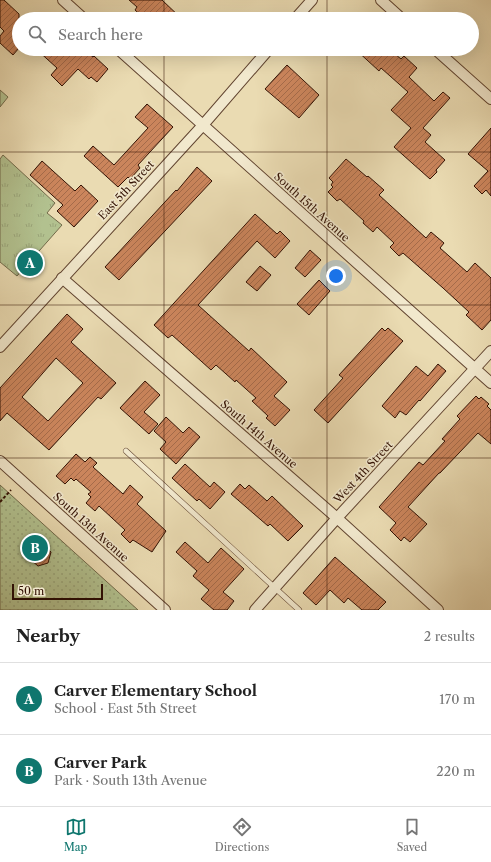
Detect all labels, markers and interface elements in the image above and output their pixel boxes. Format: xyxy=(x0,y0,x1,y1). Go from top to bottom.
search box xyxy=(12,12,479,56)
icon: search xyxy=(26,23,48,45)
text: Search here xyxy=(58,25,143,44)
street label: East 5th Street xyxy=(95,157,157,222)
street label: South 15th Avenue xyxy=(271,169,353,245)
pin: A xyxy=(17,248,43,278)
your location xyxy=(326,266,346,286)
street label: South 14th Avenue xyxy=(218,397,300,471)
street label: West 4th Street xyxy=(330,438,395,507)
street label: South 13th Avenue xyxy=(50,489,132,565)
pin: B xyxy=(22,533,48,563)
scale bar xyxy=(12,582,103,601)
text: 50 m xyxy=(18,584,44,598)
text: Nearby xyxy=(16,626,80,646)
text: 2 results xyxy=(424,628,475,644)
text: Carver Elementary School xyxy=(54,681,257,700)
text: A xyxy=(24,691,34,707)
text: 170 m xyxy=(439,691,475,707)
text: School · East 5th Street xyxy=(54,700,197,716)
text: Carver Park xyxy=(54,753,147,772)
text: B xyxy=(24,763,34,779)
text: 220 m xyxy=(436,763,475,779)
text: Park · South 13th Avenue xyxy=(54,772,207,788)
tab: Map xyxy=(64,816,87,854)
tab: Directions xyxy=(215,816,269,854)
tab: Saved xyxy=(397,816,427,854)

